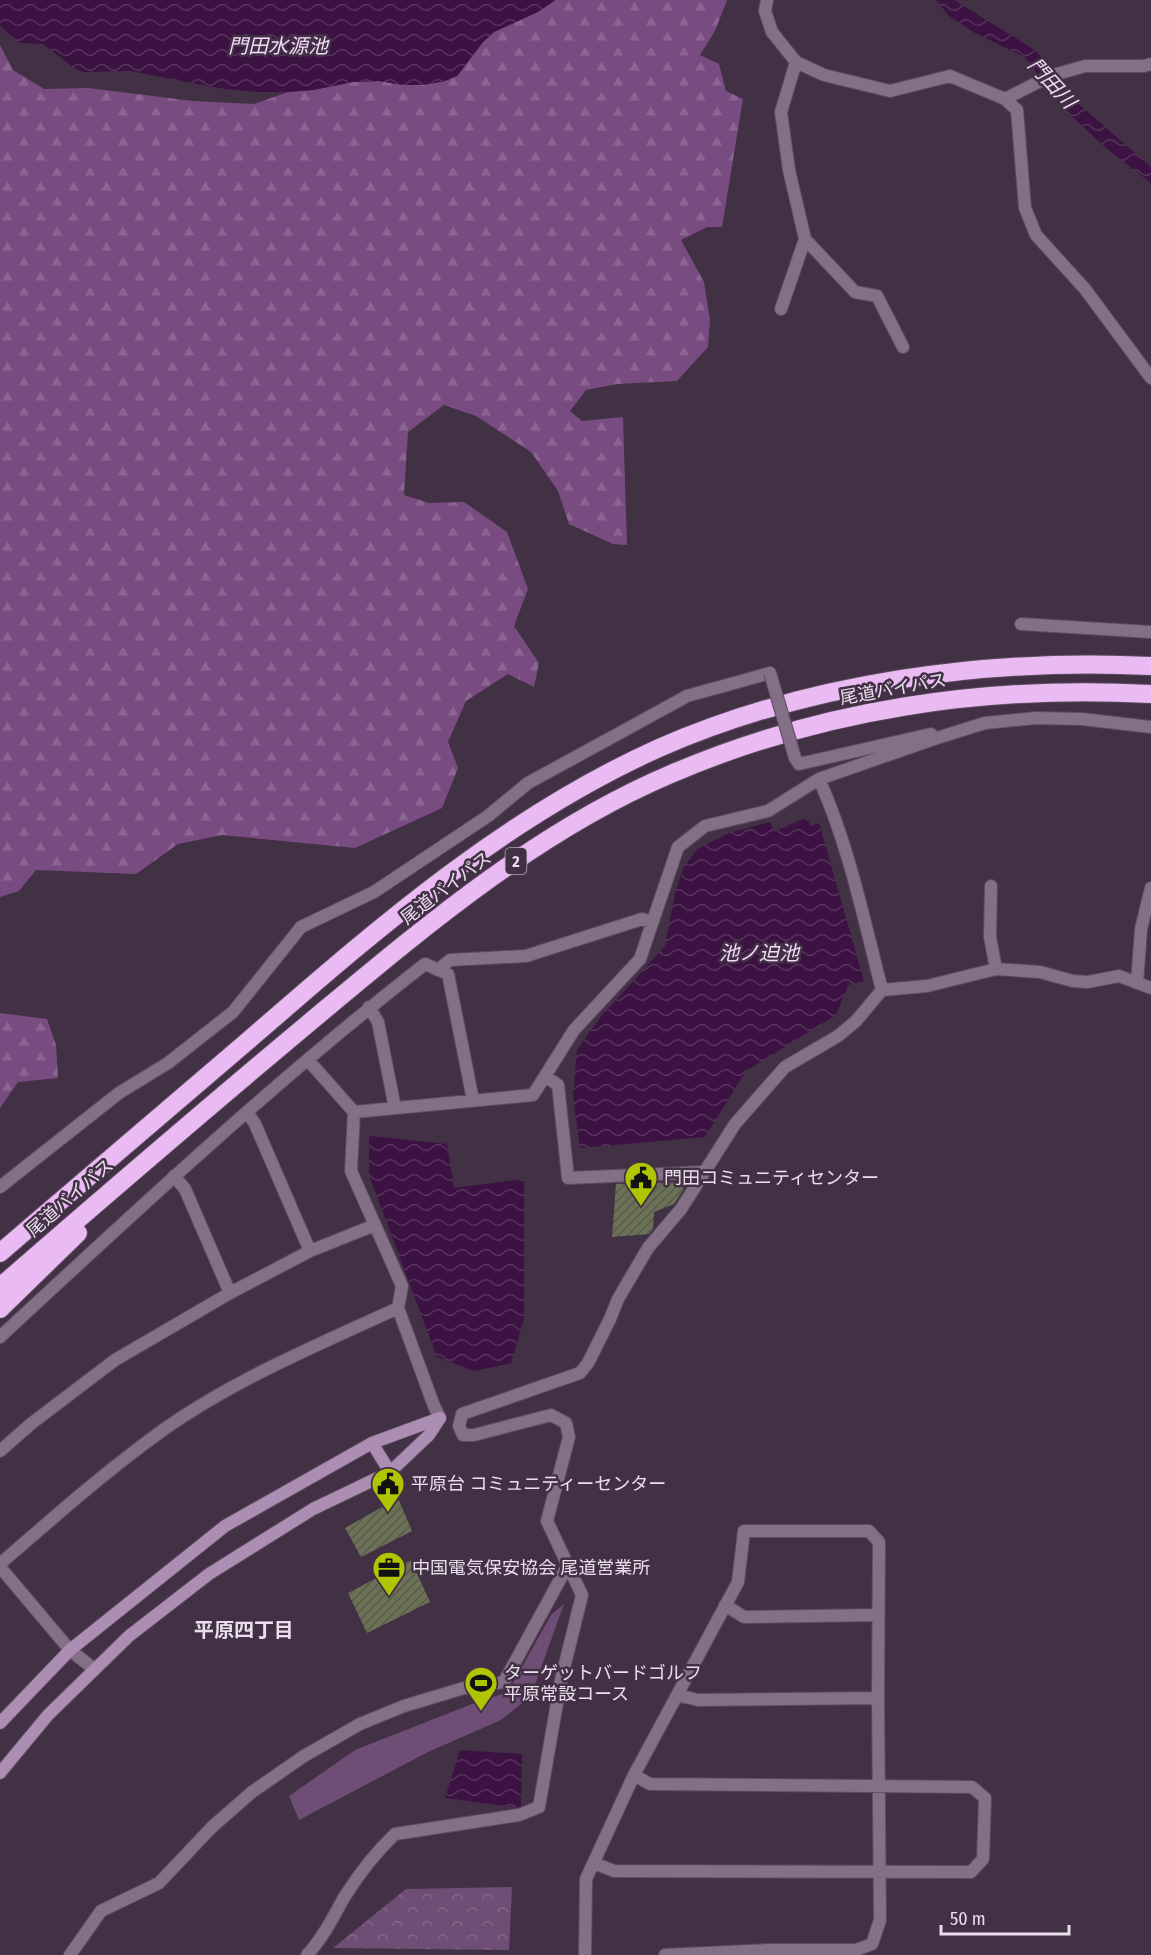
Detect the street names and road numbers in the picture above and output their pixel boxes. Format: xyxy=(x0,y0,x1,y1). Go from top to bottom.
street label: 尾道バイパス xyxy=(838,669,948,709)
street label: 尾道バイパス xyxy=(396,847,496,929)
road number: 2 xyxy=(506,848,526,874)
street label: 尾道バイパス xyxy=(22,1154,118,1242)

